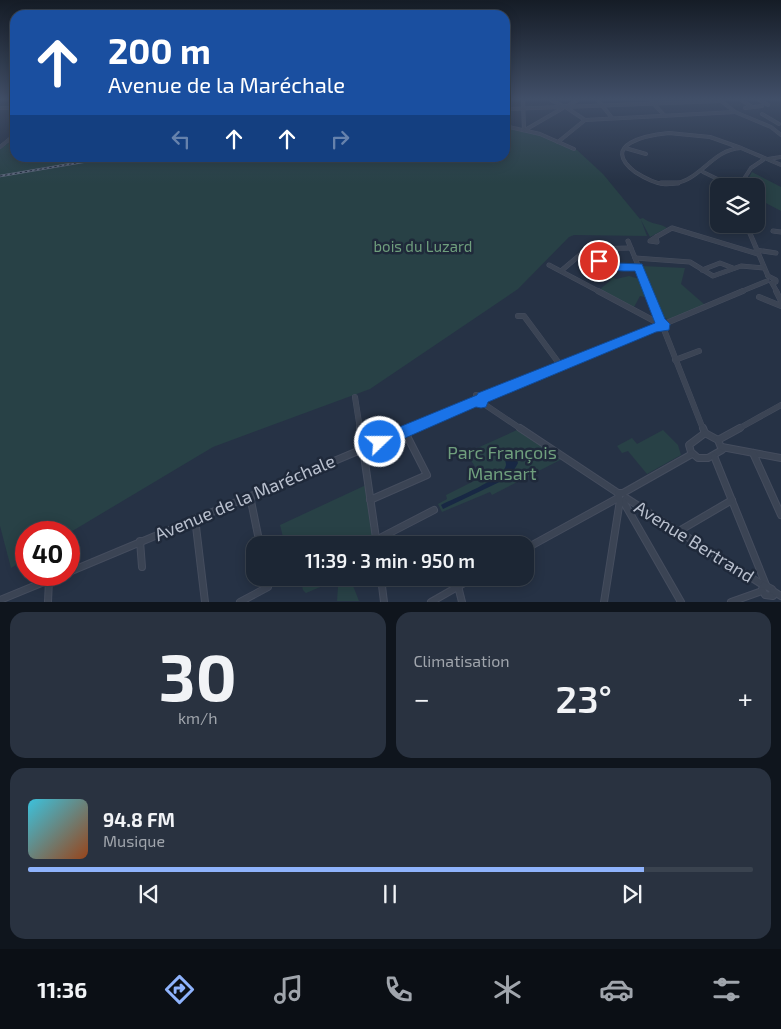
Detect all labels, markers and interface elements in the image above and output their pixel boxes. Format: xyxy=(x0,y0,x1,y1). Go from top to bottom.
text: 200 m xyxy=(108,29,211,71)
icon: ahead xyxy=(25,30,90,95)
text: Avenue de la Maréchale xyxy=(108,71,345,97)
icon: left xyxy=(167,125,195,153)
icon: ahead xyxy=(220,125,248,153)
icon: ahead xyxy=(273,125,301,153)
icon: right xyxy=(326,125,354,153)
map controls xyxy=(710,178,765,233)
button: layers xyxy=(710,178,765,233)
park label: bois du Luzard xyxy=(374,237,472,255)
pin xyxy=(578,240,620,282)
icon: arrive xyxy=(585,247,613,275)
position arrow xyxy=(353,415,405,467)
park label: Parc François Mansart xyxy=(447,441,557,484)
street label: Avenue de la Maréchale xyxy=(151,449,338,545)
street label: Avenue Bertrand xyxy=(631,495,758,587)
speed limit sign: 40 xyxy=(15,521,80,586)
text: 11:39 · 3 min · 950 m xyxy=(305,549,475,572)
text: 30 xyxy=(159,636,237,714)
text: Climatisation xyxy=(414,651,510,670)
text: 23° xyxy=(555,675,612,721)
text: − xyxy=(414,681,430,715)
text: + xyxy=(738,681,753,715)
text: km/h xyxy=(178,708,218,727)
text: 94.8 FM xyxy=(103,808,175,831)
text: Musique xyxy=(103,831,165,850)
icon: previous xyxy=(135,880,163,908)
icon: pause xyxy=(376,880,404,908)
icon: next xyxy=(618,880,646,908)
icon: directions xyxy=(162,972,197,1007)
icon: music xyxy=(271,972,306,1007)
icon: phone xyxy=(381,972,416,1007)
icon: climate xyxy=(490,972,525,1007)
icon: car xyxy=(599,972,634,1007)
icon: filters xyxy=(709,972,744,1007)
text: 11:36 xyxy=(37,976,87,1002)

